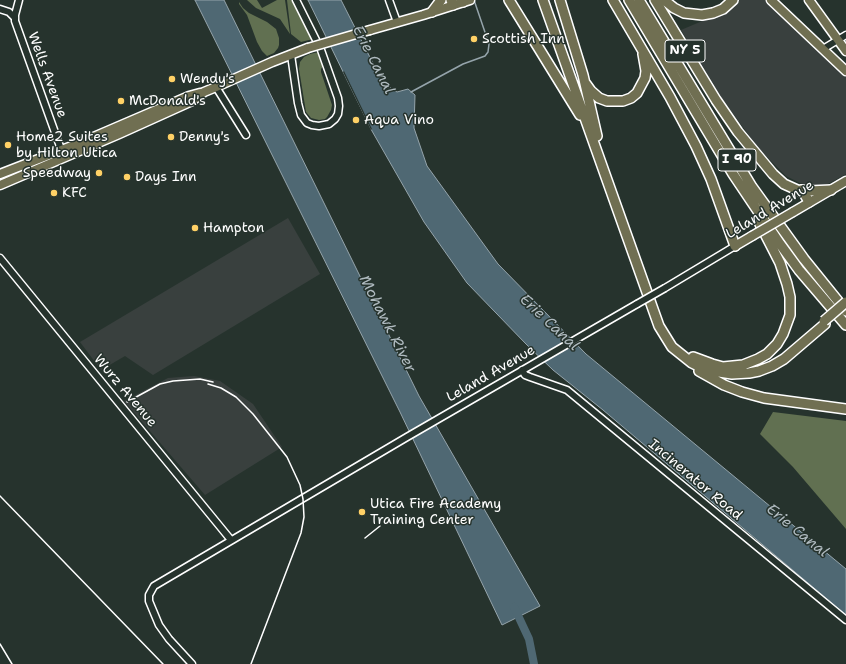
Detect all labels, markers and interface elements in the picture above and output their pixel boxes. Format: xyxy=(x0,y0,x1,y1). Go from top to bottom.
water label: Erie Canal xyxy=(348,23,398,97)
street label: Wells Avenue xyxy=(24,30,70,120)
place label: Scottish Inn xyxy=(482,31,565,47)
marker: Scottish Inn xyxy=(469,34,479,44)
road number: NY 5 xyxy=(665,40,705,62)
place label: Wendy's xyxy=(180,71,235,87)
marker: Wendy's xyxy=(167,74,177,84)
place label: McDonald's xyxy=(129,93,206,109)
marker: McDonald's xyxy=(116,96,126,106)
place label: Aqua Vino xyxy=(364,112,434,128)
marker: Aqua Vino xyxy=(351,115,361,125)
place label: Home2 Suites by Hilton Utica xyxy=(16,129,117,162)
place label: Denny's xyxy=(179,129,230,145)
marker: Denny's xyxy=(166,132,176,142)
marker: Home2 Suites by Hilton Utica xyxy=(3,140,13,150)
road number: I 90 xyxy=(718,149,756,171)
place label: Speedway xyxy=(23,165,91,181)
marker: Speedway xyxy=(94,168,104,178)
place label: Days Inn xyxy=(135,169,197,185)
marker: Days Inn xyxy=(122,172,132,182)
street label: Leland Avenue xyxy=(723,177,817,243)
place label: KFC xyxy=(62,185,87,201)
marker: KFC xyxy=(49,188,59,198)
place label: Hampton xyxy=(203,220,264,236)
marker: Hampton xyxy=(190,223,200,233)
water label: Mohawk River xyxy=(355,272,419,376)
water label: Erie Canal xyxy=(516,291,582,355)
street label: Leland Avenue xyxy=(444,342,538,406)
street label: Wurz Avenue xyxy=(90,351,160,431)
street label: Incinerator Road xyxy=(645,436,745,524)
place label: Utica Fire Academy Training Center xyxy=(370,496,501,528)
water label: Erie Canal xyxy=(762,500,832,562)
marker: Utica Fire Academy Training Center xyxy=(357,507,367,517)

